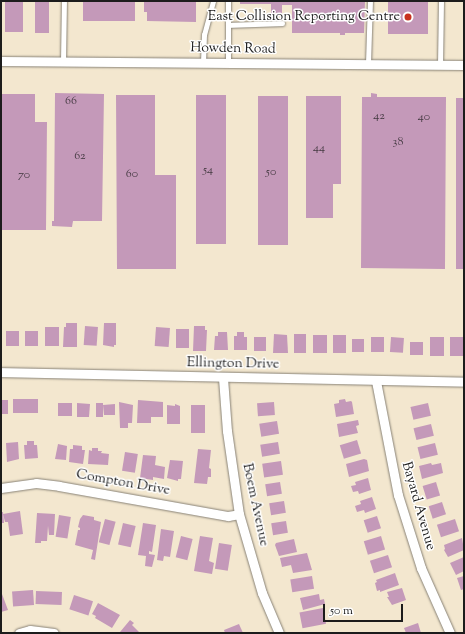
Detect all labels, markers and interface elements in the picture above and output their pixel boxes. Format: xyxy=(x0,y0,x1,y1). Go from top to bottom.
place label: East Collision Reporting Centre xyxy=(208,9,400,25)
marker: East Collision Reporting Centre xyxy=(403,12,413,22)
street label: Howden Road xyxy=(190,40,276,58)
house number: 66 xyxy=(65,95,77,109)
house number: 42 xyxy=(373,110,385,124)
house number: 40 xyxy=(418,111,430,125)
house number: 38 xyxy=(393,136,403,150)
house number: 44 xyxy=(313,142,325,156)
house number: 62 xyxy=(74,150,86,164)
house number: 54 xyxy=(203,164,213,178)
house number: 50 xyxy=(266,166,276,180)
house number: 60 xyxy=(126,168,138,182)
house number: 70 xyxy=(18,169,30,183)
street label: Ellington Drive xyxy=(187,355,279,373)
street label: Bayard Avenue xyxy=(397,460,439,552)
street label: Boem Avenue xyxy=(238,462,272,548)
street label: Compton Drive xyxy=(75,466,171,500)
scale bar xyxy=(325,596,405,622)
text: 50 m xyxy=(330,602,353,620)

